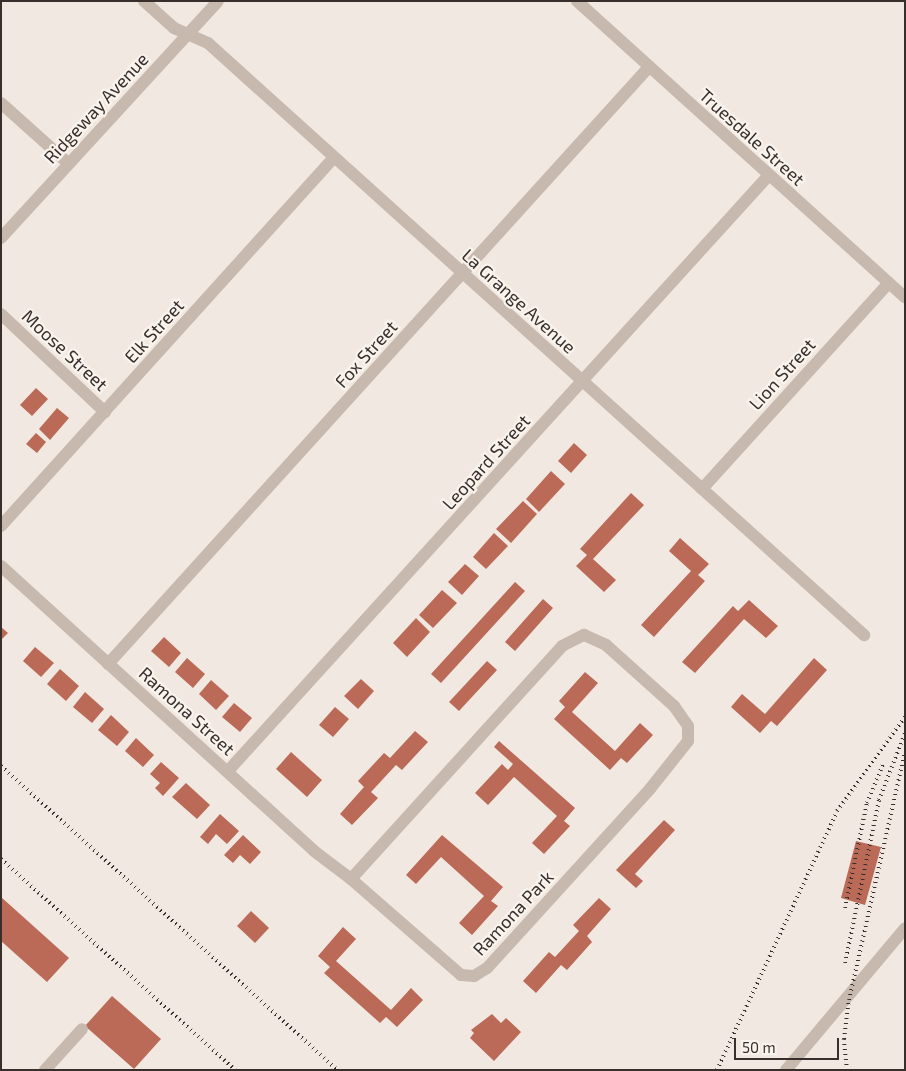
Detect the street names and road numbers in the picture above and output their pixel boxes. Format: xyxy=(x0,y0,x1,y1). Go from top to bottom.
street label: Ridgeway Avenue xyxy=(39,48,153,168)
street label: Truesdale Street xyxy=(695,84,809,190)
street label: La Grange Avenue xyxy=(458,244,580,358)
street label: Elk Street xyxy=(120,295,188,367)
street label: Moose Street xyxy=(18,305,112,395)
street label: Fox Street xyxy=(330,316,402,392)
street label: Lion Street xyxy=(744,334,820,414)
street label: Leopard Street xyxy=(438,410,534,514)
street label: Ramona Street xyxy=(135,662,239,760)
street label: Ramona Park xyxy=(468,866,558,960)

